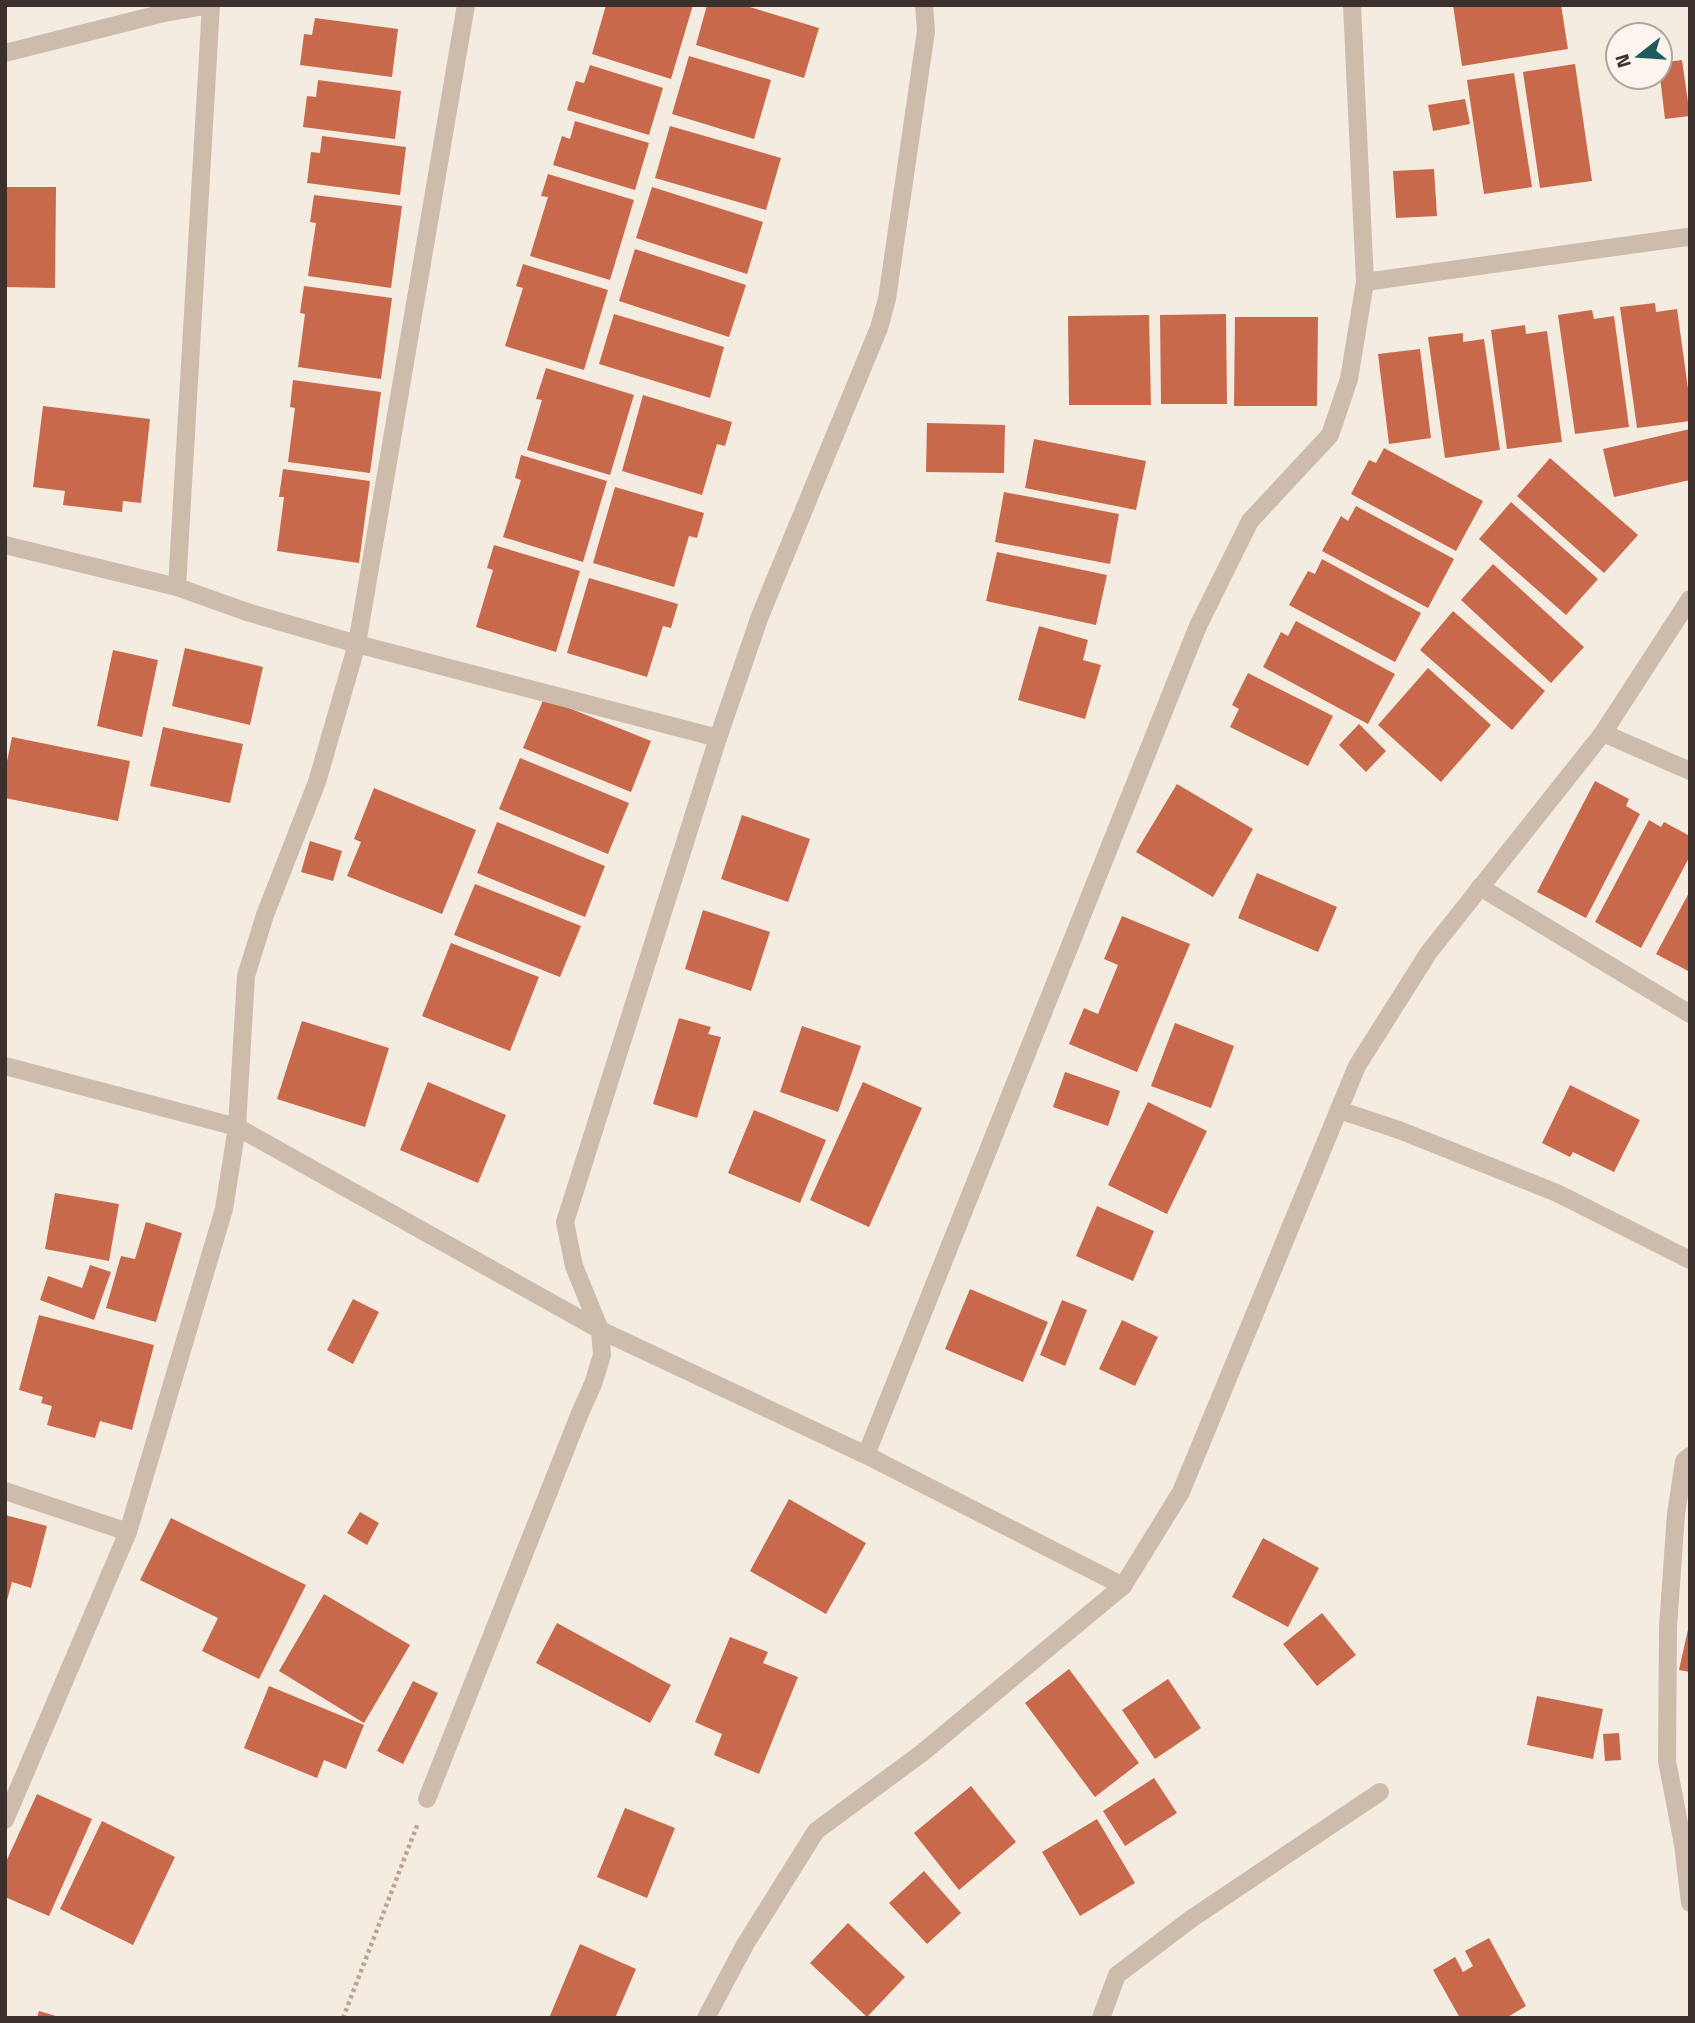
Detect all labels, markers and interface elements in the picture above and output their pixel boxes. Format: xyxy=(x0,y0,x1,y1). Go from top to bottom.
north arrow xyxy=(1604,21,1674,91)
text: N xyxy=(1606,51,1638,72)

